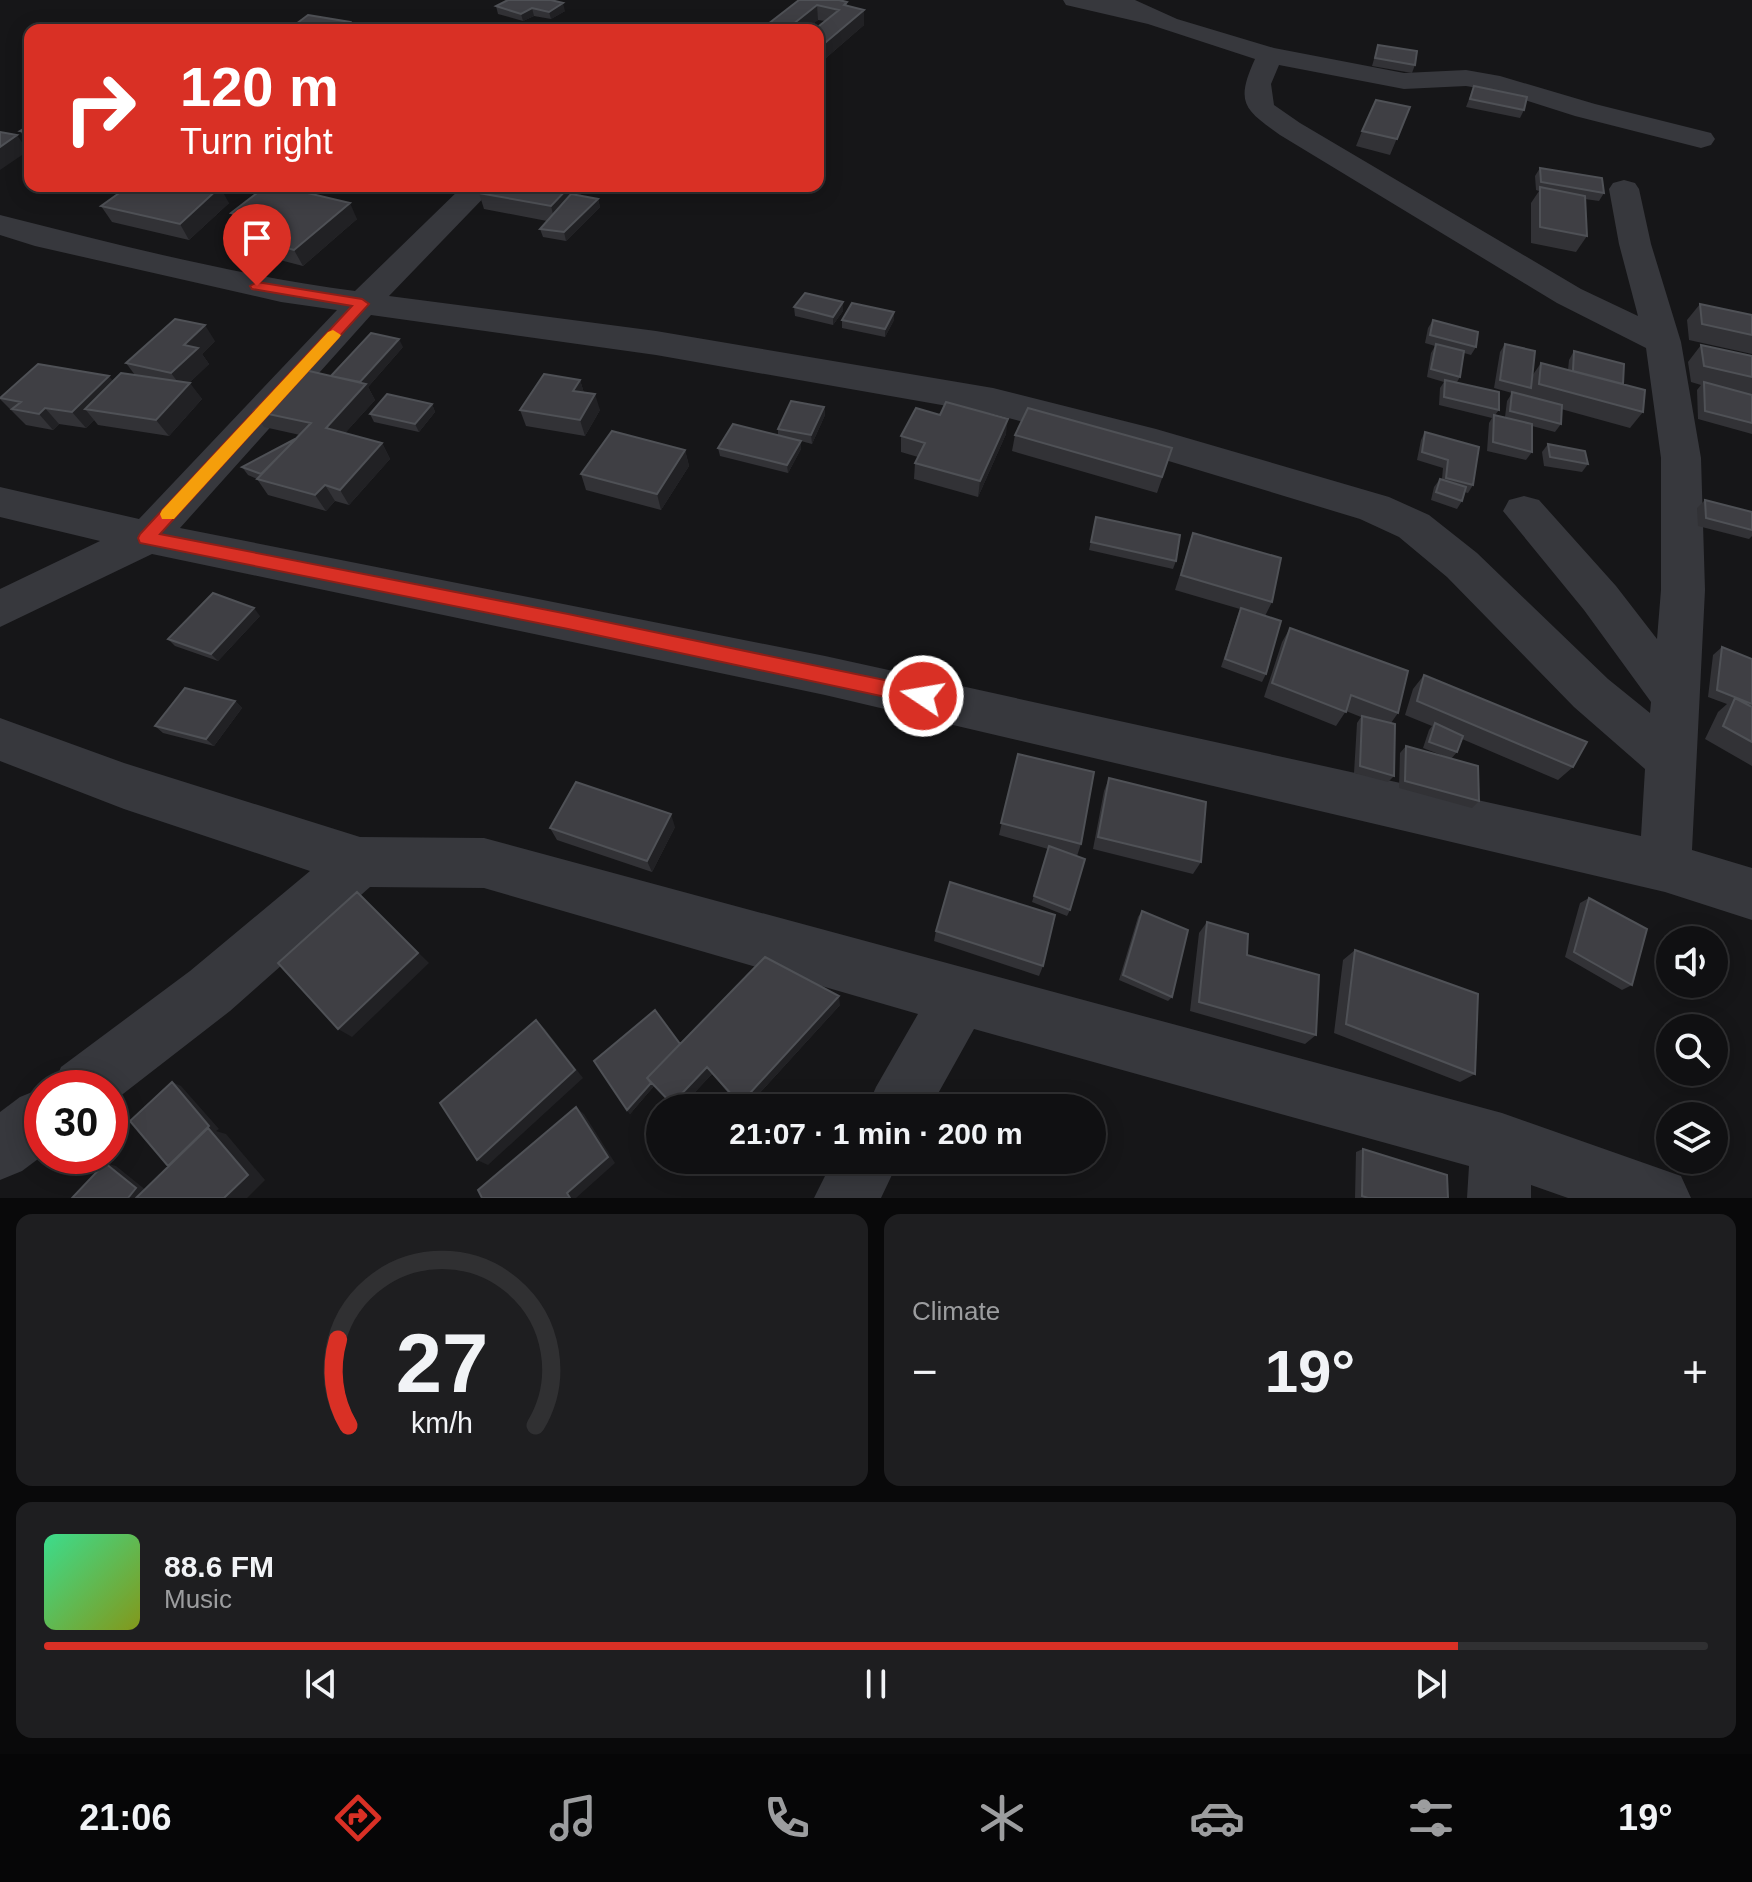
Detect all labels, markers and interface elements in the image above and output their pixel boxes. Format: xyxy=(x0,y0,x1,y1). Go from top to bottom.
text: 120 m xyxy=(180,55,339,118)
icon: right xyxy=(48,56,152,160)
text: Turn right xyxy=(180,121,333,162)
pin xyxy=(223,204,291,286)
icon: arrive xyxy=(235,216,279,260)
position arrow xyxy=(881,654,965,738)
map controls xyxy=(1656,926,1728,1174)
button: sound xyxy=(1656,926,1728,998)
button: search xyxy=(1656,1014,1728,1086)
speed limit sign: 30 xyxy=(24,1070,128,1174)
button: layers xyxy=(1656,1102,1728,1174)
text: 21:07 · 1 min · 200 m xyxy=(729,1117,1023,1150)
text: Climate xyxy=(912,1296,1000,1326)
text: 27 xyxy=(396,1317,488,1410)
text: 19° xyxy=(1265,1338,1355,1405)
text: − xyxy=(912,1347,938,1396)
text: + xyxy=(1682,1347,1708,1396)
text: km/h xyxy=(411,1407,473,1439)
text: 88.6 FM xyxy=(164,1550,274,1583)
text: Music xyxy=(164,1584,232,1614)
icon: previous xyxy=(299,1662,343,1706)
icon: pause xyxy=(854,1662,898,1706)
icon: next xyxy=(1409,1662,1453,1706)
icon: directions xyxy=(330,1790,386,1846)
icon: music xyxy=(545,1790,601,1846)
icon: phone xyxy=(759,1790,815,1846)
icon: climate xyxy=(974,1790,1030,1846)
icon: car xyxy=(1189,1790,1245,1846)
icon: filters xyxy=(1403,1790,1459,1846)
text: 21:06 xyxy=(79,1797,171,1838)
text: 19° xyxy=(1618,1797,1673,1838)

